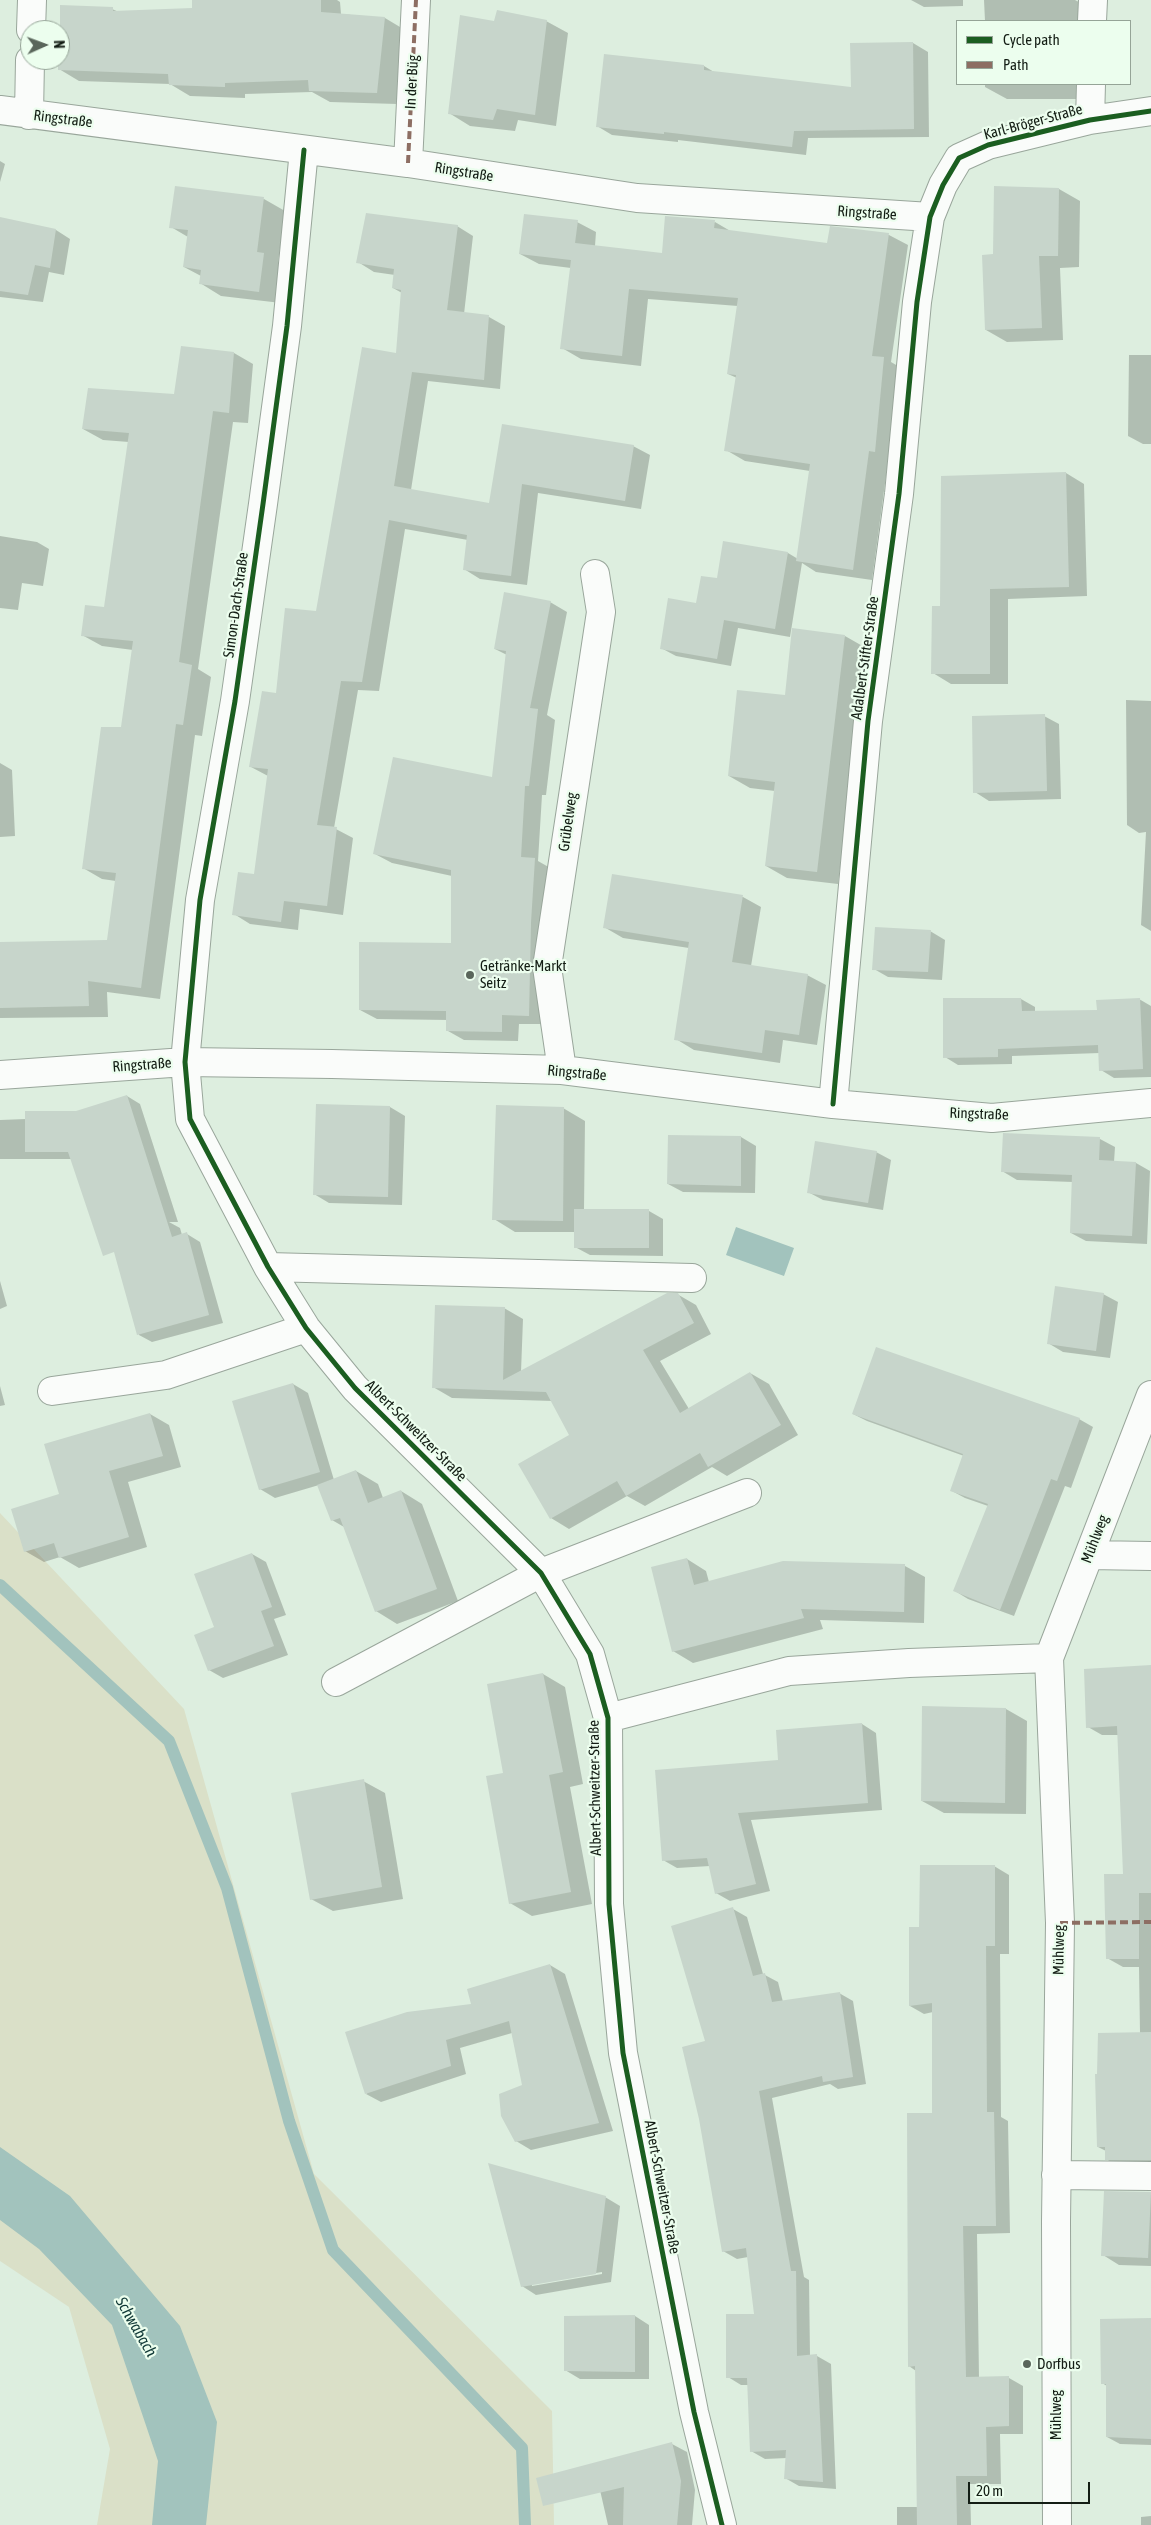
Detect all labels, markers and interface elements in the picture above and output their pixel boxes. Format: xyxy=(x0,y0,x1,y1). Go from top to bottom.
north arrow xyxy=(20,20,70,70)
legend xyxy=(956,20,1131,85)
text: Cycle path xyxy=(1003,31,1060,48)
text: N xyxy=(51,40,67,49)
street label: In der Büg xyxy=(402,54,422,110)
text: Path xyxy=(1003,56,1029,73)
street label: Karl-Bröger-Straße xyxy=(982,100,1084,144)
street label: Ringstraße xyxy=(32,106,94,132)
street label: Ringstraße xyxy=(433,158,495,186)
street label: Ringstraße xyxy=(837,202,897,224)
street label: Simon-Dach-Straße xyxy=(220,551,252,659)
street label: Adalbert-Stifter-Straße xyxy=(847,595,883,721)
street label: Grübelweg xyxy=(555,791,581,853)
place label: Getränke-Markt Seitz xyxy=(480,957,567,992)
marker: Getränke-Markt Seitz xyxy=(464,969,476,981)
street label: Ringstraße xyxy=(112,1054,172,1076)
street label: Ringstraße xyxy=(547,1061,607,1085)
street label: Ringstraße xyxy=(949,1104,1009,1124)
street label: Albert-Schweitzer-Straße xyxy=(362,1377,470,1485)
street label: Mühlweg xyxy=(1078,1512,1112,1566)
street label: Albert-Schweitzer-Straße xyxy=(585,1720,605,1856)
street label: Mühlweg xyxy=(1050,1925,1068,1975)
street label: Albert-Schweitzer-Straße xyxy=(640,2119,684,2255)
water label: Schwabach xyxy=(111,2294,161,2360)
place label: Dorfbus xyxy=(1037,2355,1081,2373)
marker: Dorfbus xyxy=(1021,2358,1033,2370)
street label: Mühlweg xyxy=(1047,2390,1065,2440)
scale bar xyxy=(971,2472,1094,2504)
text: 20 m xyxy=(976,2482,1003,2499)

